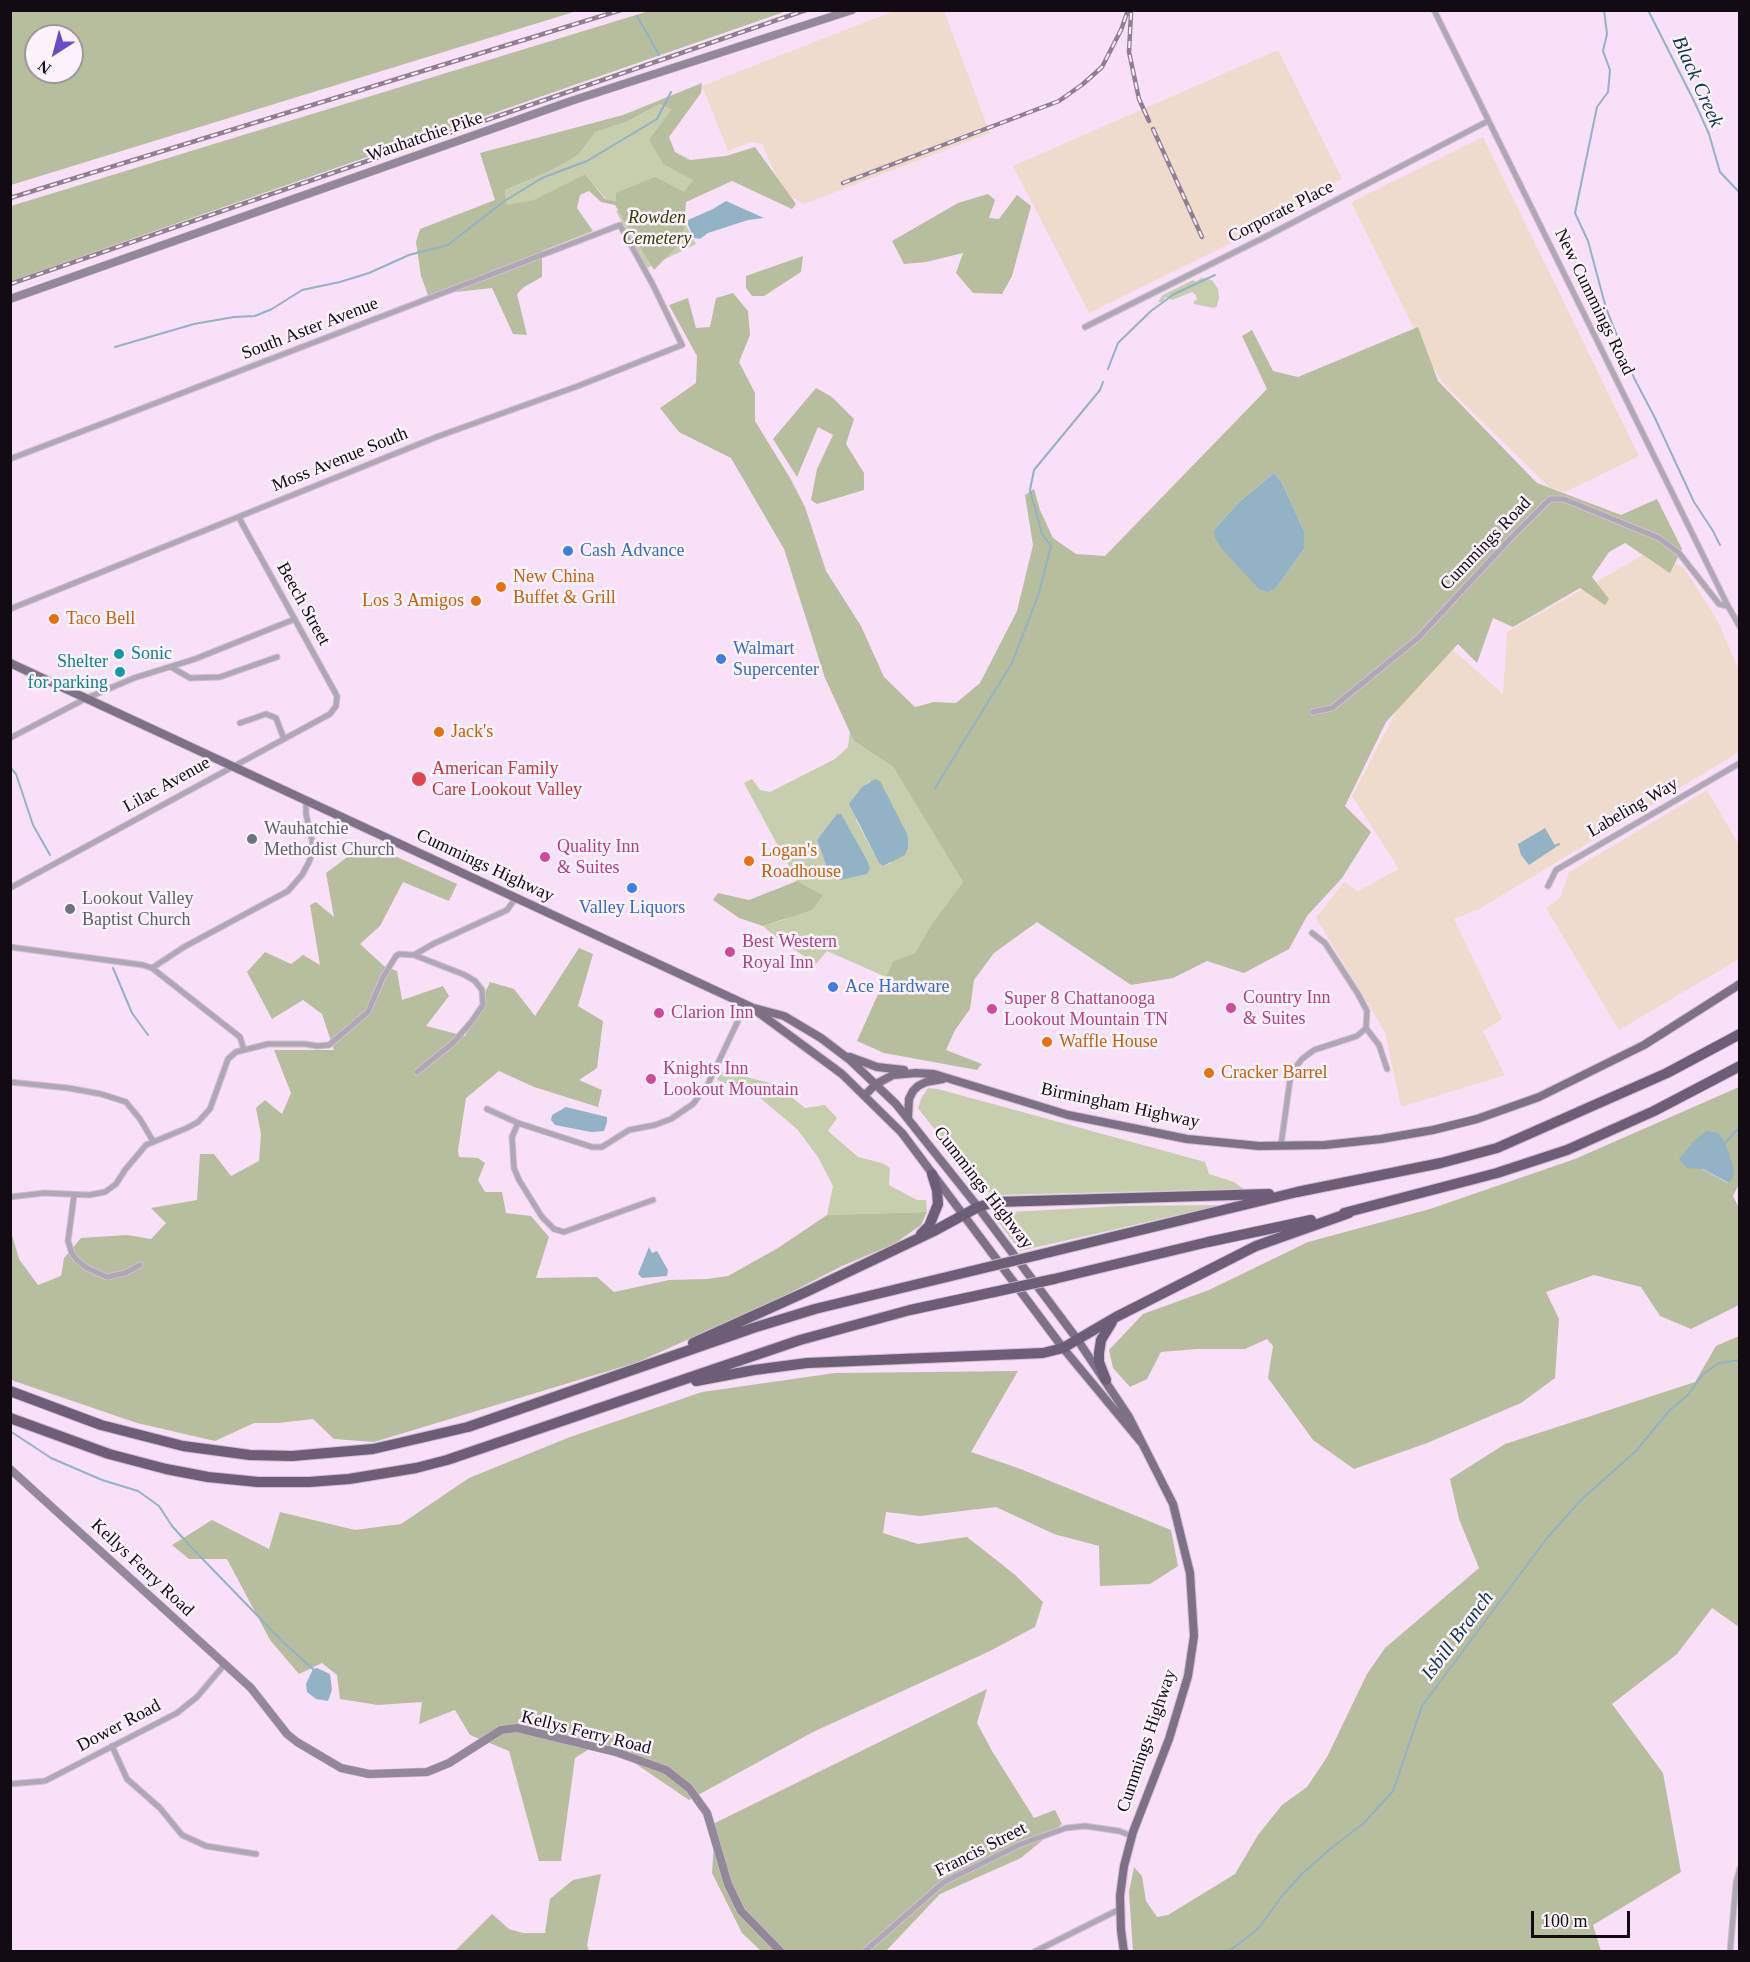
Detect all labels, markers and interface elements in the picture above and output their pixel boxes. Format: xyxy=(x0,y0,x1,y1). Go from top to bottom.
north arrow xyxy=(24,24,84,84)
water label: Black Creek xyxy=(1666,33,1728,131)
text: N xyxy=(35,57,54,78)
street label: Wauhatchie Pike xyxy=(364,107,486,167)
street label: Corporate Place xyxy=(1225,176,1337,248)
park label: Rowden Cemetery xyxy=(623,207,691,250)
street label: New Cummings Road xyxy=(1549,225,1639,379)
street label: South Aster Avenue xyxy=(239,293,381,365)
street label: Moss Avenue South xyxy=(269,423,411,497)
street label: Cummings Road xyxy=(1436,493,1536,595)
place label: Cash Advance xyxy=(580,540,684,562)
marker: Cash Advance xyxy=(561,544,575,558)
street label: Beech Street xyxy=(271,559,335,649)
place label: New China Buffet & Grill xyxy=(513,566,616,608)
marker: New China Buffet & Grill xyxy=(494,580,508,594)
place label: Los 3 Amigos xyxy=(362,590,464,612)
marker: Los 3 Amigos xyxy=(469,594,483,608)
place label: Taco Bell xyxy=(66,608,135,630)
marker: Taco Bell xyxy=(47,612,61,626)
place label: Walmart Supercenter xyxy=(733,638,819,680)
place label: Sonic xyxy=(131,643,172,665)
marker: Sonic xyxy=(112,647,126,661)
place label: Shelter for parking xyxy=(28,651,108,694)
marker: Walmart Supercenter xyxy=(714,652,728,666)
marker: Shelter for parking xyxy=(113,665,127,679)
place label: Jack's xyxy=(451,721,493,743)
marker: Jack's xyxy=(432,725,446,739)
street label: Lilac Avenue xyxy=(120,752,214,818)
place label: American Family Care Lookout Valley xyxy=(432,758,582,800)
marker: American Family Care Lookout Valley xyxy=(410,770,428,788)
street label: Labeling Way xyxy=(1584,773,1682,843)
place label: Wauhatchie Methodist Church xyxy=(264,818,394,860)
street label: Cummings Highway xyxy=(413,825,557,907)
marker: Wauhatchie Methodist Church xyxy=(245,832,259,846)
place label: Quality Inn & Suites xyxy=(557,836,639,878)
place label: Logan's Roadhouse xyxy=(761,840,841,882)
marker: Quality Inn & Suites xyxy=(538,850,552,864)
marker: Logan's Roadhouse xyxy=(742,854,756,868)
marker: Valley Liquors xyxy=(625,881,639,895)
place label: Lookout Valley Baptist Church xyxy=(82,888,193,930)
place label: Valley Liquors xyxy=(579,897,685,919)
marker: Lookout Valley Baptist Church xyxy=(63,902,77,916)
place label: Best Western Royal Inn xyxy=(742,931,837,974)
marker: Best Western Royal Inn xyxy=(723,945,737,959)
place label: Ace Hardware xyxy=(845,976,949,998)
marker: Ace Hardware xyxy=(826,980,840,994)
place label: Country Inn & Suites xyxy=(1243,987,1330,1030)
place label: Super 8 Chattanooga Lookout Mountain TN xyxy=(1004,988,1168,1030)
marker: Country Inn & Suites xyxy=(1224,1001,1238,1015)
place label: Clarion Inn xyxy=(671,1002,753,1024)
marker: Super 8 Chattanooga Lookout Mountain TN xyxy=(985,1002,999,1016)
marker: Clarion Inn xyxy=(652,1006,666,1020)
place label: Waffle House xyxy=(1059,1031,1158,1053)
marker: Waffle House xyxy=(1040,1035,1054,1049)
place label: Knights Inn Lookout Mountain xyxy=(663,1058,798,1100)
place label: Cracker Barrel xyxy=(1221,1062,1327,1084)
marker: Cracker Barrel xyxy=(1202,1066,1216,1080)
marker: Knights Inn Lookout Mountain xyxy=(644,1072,658,1086)
street label: Birmingham Highway xyxy=(1039,1079,1201,1133)
street label: Cummings Highway xyxy=(928,1122,1038,1254)
street label: Kellys Ferry Road xyxy=(86,1515,198,1621)
water label: Isbill Branch xyxy=(1417,1587,1499,1685)
street label: Cummings Highway xyxy=(1112,1667,1182,1815)
street label: Dower Road xyxy=(74,1695,164,1757)
street label: Kellys Ferry Road xyxy=(519,1706,653,1760)
street label: Francis Street xyxy=(932,1818,1030,1882)
scale bar xyxy=(1534,1899,1633,1937)
text: 100 m xyxy=(1542,1911,1588,1931)

